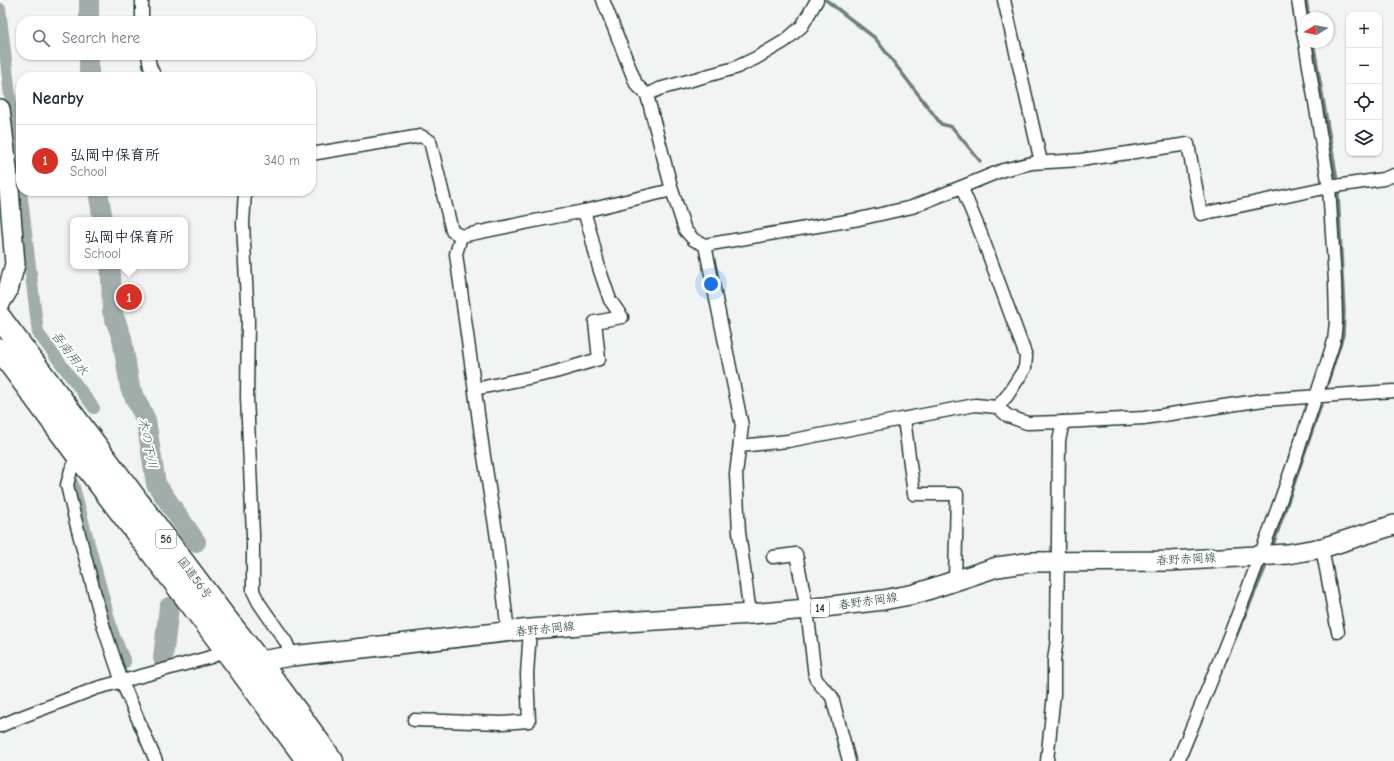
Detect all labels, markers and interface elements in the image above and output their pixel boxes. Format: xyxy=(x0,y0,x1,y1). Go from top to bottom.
north arrow xyxy=(1298,12,1334,48)
map controls xyxy=(1346,12,1382,156)
button: + xyxy=(1346,12,1382,48)
search box xyxy=(16,16,316,60)
icon: search xyxy=(30,27,52,49)
text: Search here xyxy=(62,29,140,47)
button: − xyxy=(1346,48,1382,84)
button: locate xyxy=(1346,84,1382,120)
text: Nearby xyxy=(32,89,83,108)
button: layers xyxy=(1346,120,1382,156)
text: 弘岡中保育所 xyxy=(70,146,160,164)
text: 1 xyxy=(42,153,48,168)
text: 340 m xyxy=(264,153,300,168)
text: School xyxy=(70,164,107,179)
popup xyxy=(70,217,188,269)
text: 弘岡中保育所 xyxy=(84,228,174,246)
text: School xyxy=(84,246,121,261)
your location xyxy=(701,274,721,294)
pin: 1 xyxy=(116,282,142,312)
water label: 吾南用水 xyxy=(48,328,92,378)
water label: 木の下川 xyxy=(135,416,161,470)
road number: 56 xyxy=(156,530,176,548)
street label: 春野赤岡線 xyxy=(1156,550,1216,568)
street label: 国道56号 xyxy=(175,554,215,602)
street label: 春野赤岡線 xyxy=(837,590,899,612)
road number: 14 xyxy=(811,599,829,617)
street label: 春野赤岡線 xyxy=(514,619,576,639)

